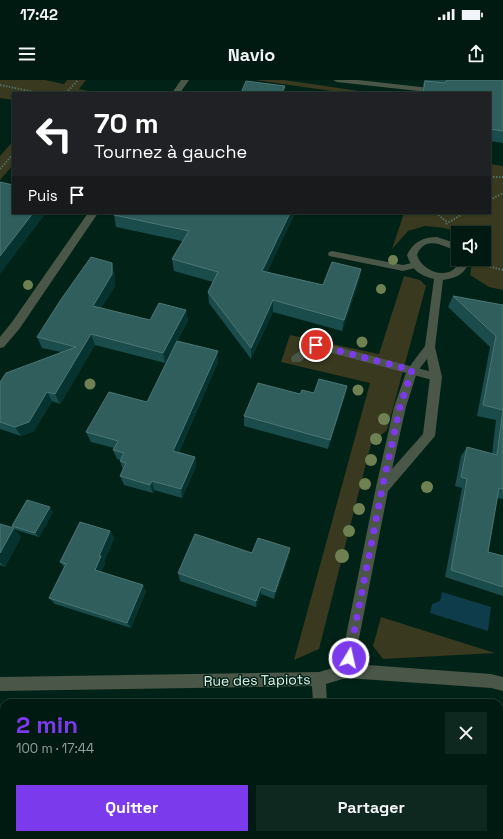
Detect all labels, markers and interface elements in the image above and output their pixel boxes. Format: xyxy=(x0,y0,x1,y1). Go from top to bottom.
text: 17:42 xyxy=(20,5,58,24)
icon: menu xyxy=(16,43,38,65)
text: Navio xyxy=(228,43,275,66)
icon: share xyxy=(465,43,487,65)
text: 70 m xyxy=(94,105,159,141)
icon: left xyxy=(28,108,80,160)
text: Tournez à gauche xyxy=(94,140,247,163)
icon: arrive xyxy=(66,184,88,206)
text: Puis xyxy=(28,186,58,205)
map controls xyxy=(451,226,491,266)
button: sound xyxy=(451,226,491,266)
pin xyxy=(299,328,333,362)
icon: arrive xyxy=(305,334,327,356)
position arrow xyxy=(328,637,370,679)
street label: Rue des Tapiots xyxy=(203,670,311,690)
text: 2 min xyxy=(16,709,78,740)
button: close xyxy=(445,712,487,754)
text: 100 m · 17:44 xyxy=(16,740,94,757)
button: Quitter xyxy=(16,785,248,831)
button: Partager xyxy=(256,785,487,831)

